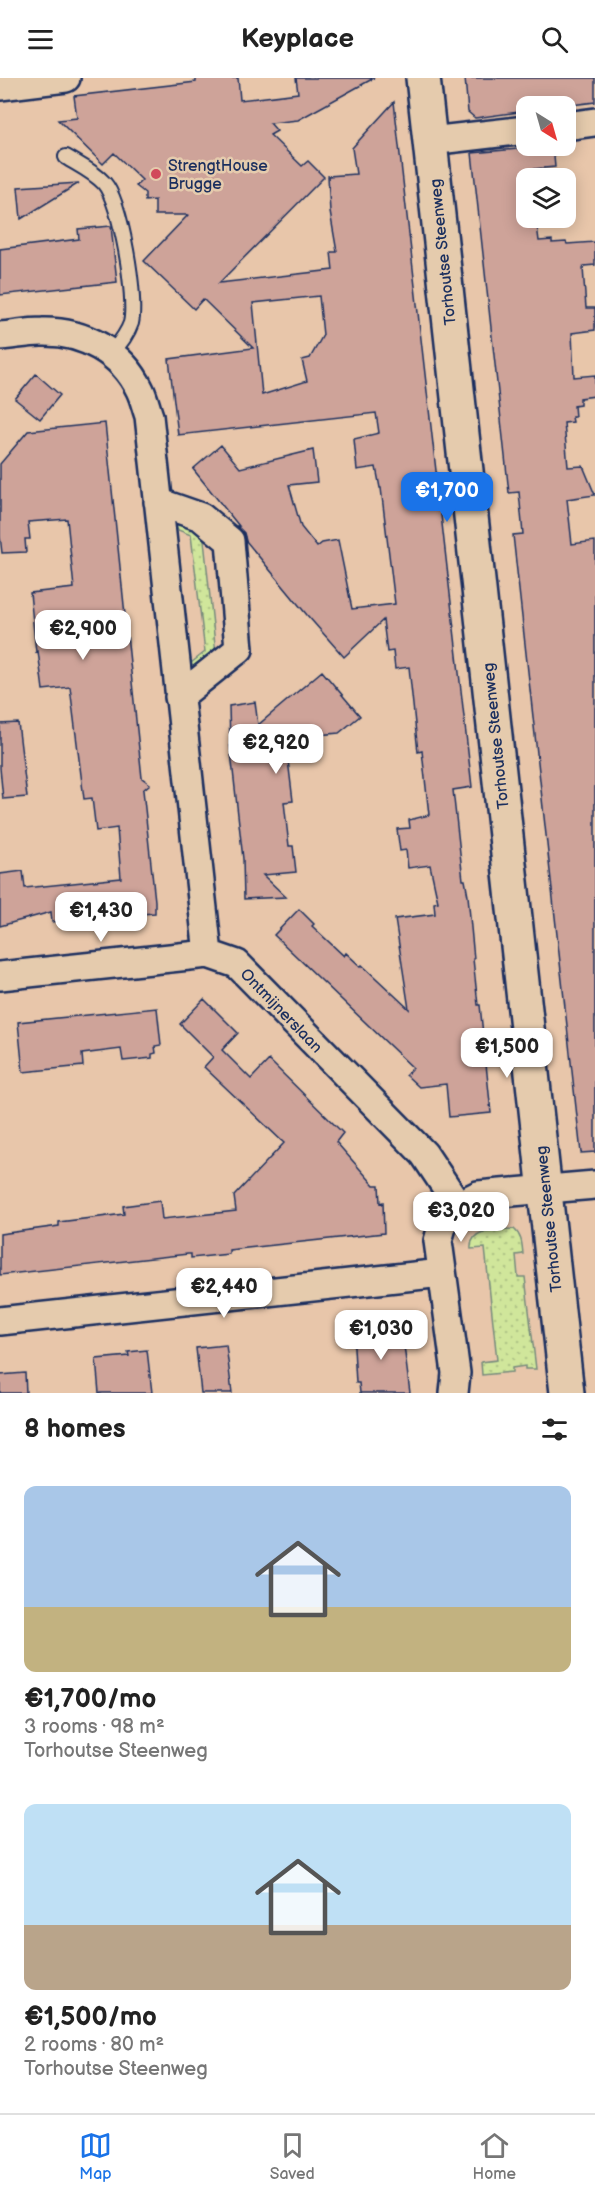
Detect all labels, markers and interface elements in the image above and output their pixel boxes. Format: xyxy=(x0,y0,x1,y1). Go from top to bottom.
icon: menu xyxy=(24,23,57,56)
text: Keyplace xyxy=(241,23,354,55)
icon: search xyxy=(538,23,571,56)
north arrow xyxy=(516,96,576,156)
map controls xyxy=(516,96,576,228)
place label: StrengtHouse Brugge xyxy=(168,157,268,194)
marker: StrengtHouse Brugge xyxy=(149,167,163,181)
button: layers xyxy=(516,168,576,228)
street label: Torhoutse Steenweg xyxy=(426,178,461,326)
pin: €1,700 xyxy=(398,472,496,523)
text: €1,700 xyxy=(415,479,479,503)
pin: €2,900 xyxy=(34,610,132,661)
text: €2,900 xyxy=(49,617,117,641)
street label: Torhoutse Steenweg xyxy=(479,662,514,810)
pin: €2,920 xyxy=(227,724,325,775)
text: €2,920 xyxy=(242,731,310,755)
pin: €1,430 xyxy=(52,892,150,943)
text: €1,430 xyxy=(69,899,133,923)
street label: Ontmijnerslaan xyxy=(236,965,326,1057)
pin: €1,500 xyxy=(458,1028,556,1079)
text: €1,500 xyxy=(475,1035,539,1059)
street label: Torhoutse Steenweg xyxy=(532,1145,567,1293)
pin: €3,020 xyxy=(412,1192,510,1243)
text: €3,020 xyxy=(427,1199,495,1223)
pin: €2,440 xyxy=(175,1268,273,1319)
text: €2,440 xyxy=(190,1275,258,1299)
pin: €1,030 xyxy=(332,1310,430,1361)
text: €1,030 xyxy=(349,1317,413,1341)
icon: filters xyxy=(538,1413,571,1446)
text: 8 homes xyxy=(24,1414,126,1445)
icon: home xyxy=(244,1525,352,1633)
text: €1,700/mo xyxy=(24,1684,156,1715)
text: 3 rooms · 98 m² xyxy=(24,1715,165,1739)
text: Torhoutse Steenweg xyxy=(24,1739,208,1763)
icon: home xyxy=(244,1843,352,1951)
text: €1,500/mo xyxy=(24,2002,157,2033)
text: 2 rooms · 80 m² xyxy=(24,2033,164,2057)
text: Torhoutse Steenweg xyxy=(24,2057,208,2081)
tab: Map xyxy=(79,2129,112,2184)
tab: Saved xyxy=(270,2129,315,2184)
tab: Home xyxy=(473,2129,516,2184)

